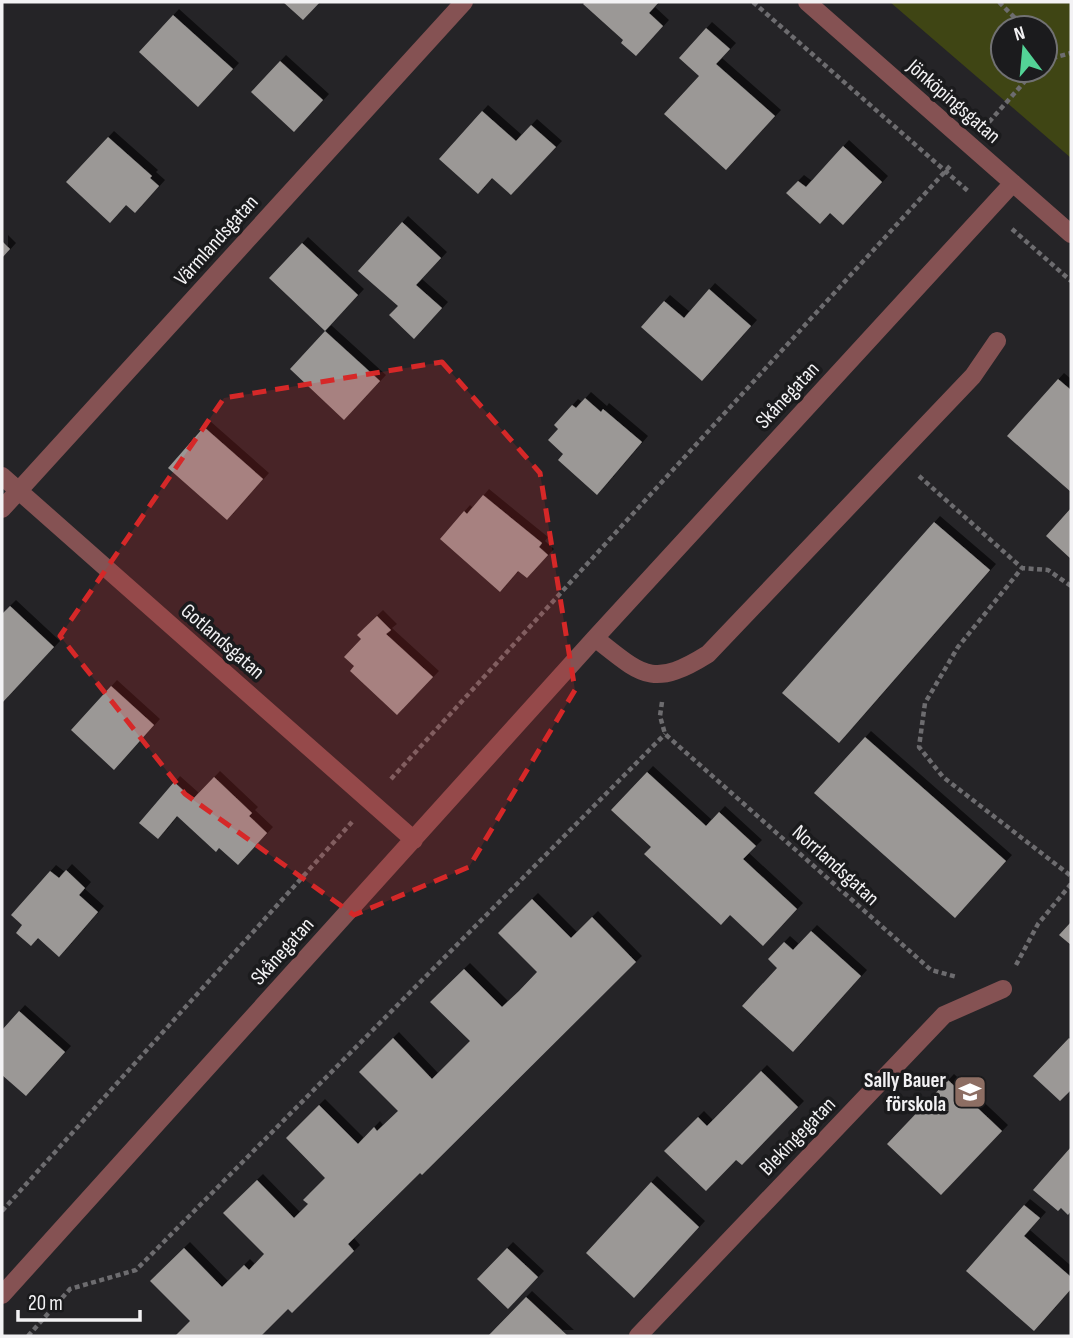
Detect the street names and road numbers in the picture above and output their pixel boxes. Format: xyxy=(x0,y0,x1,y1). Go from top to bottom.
street label: Jönköpingsgatan xyxy=(901,53,1005,149)
street label: Värmlandsgatan xyxy=(169,190,264,291)
street label: Skånegatan xyxy=(750,357,825,434)
street label: Gotlandsgatan xyxy=(176,598,269,684)
street label: Norrlandsgatan xyxy=(787,820,884,911)
street label: Skånegatan xyxy=(246,912,319,990)
street label: Blekingegatan xyxy=(754,1092,841,1181)

